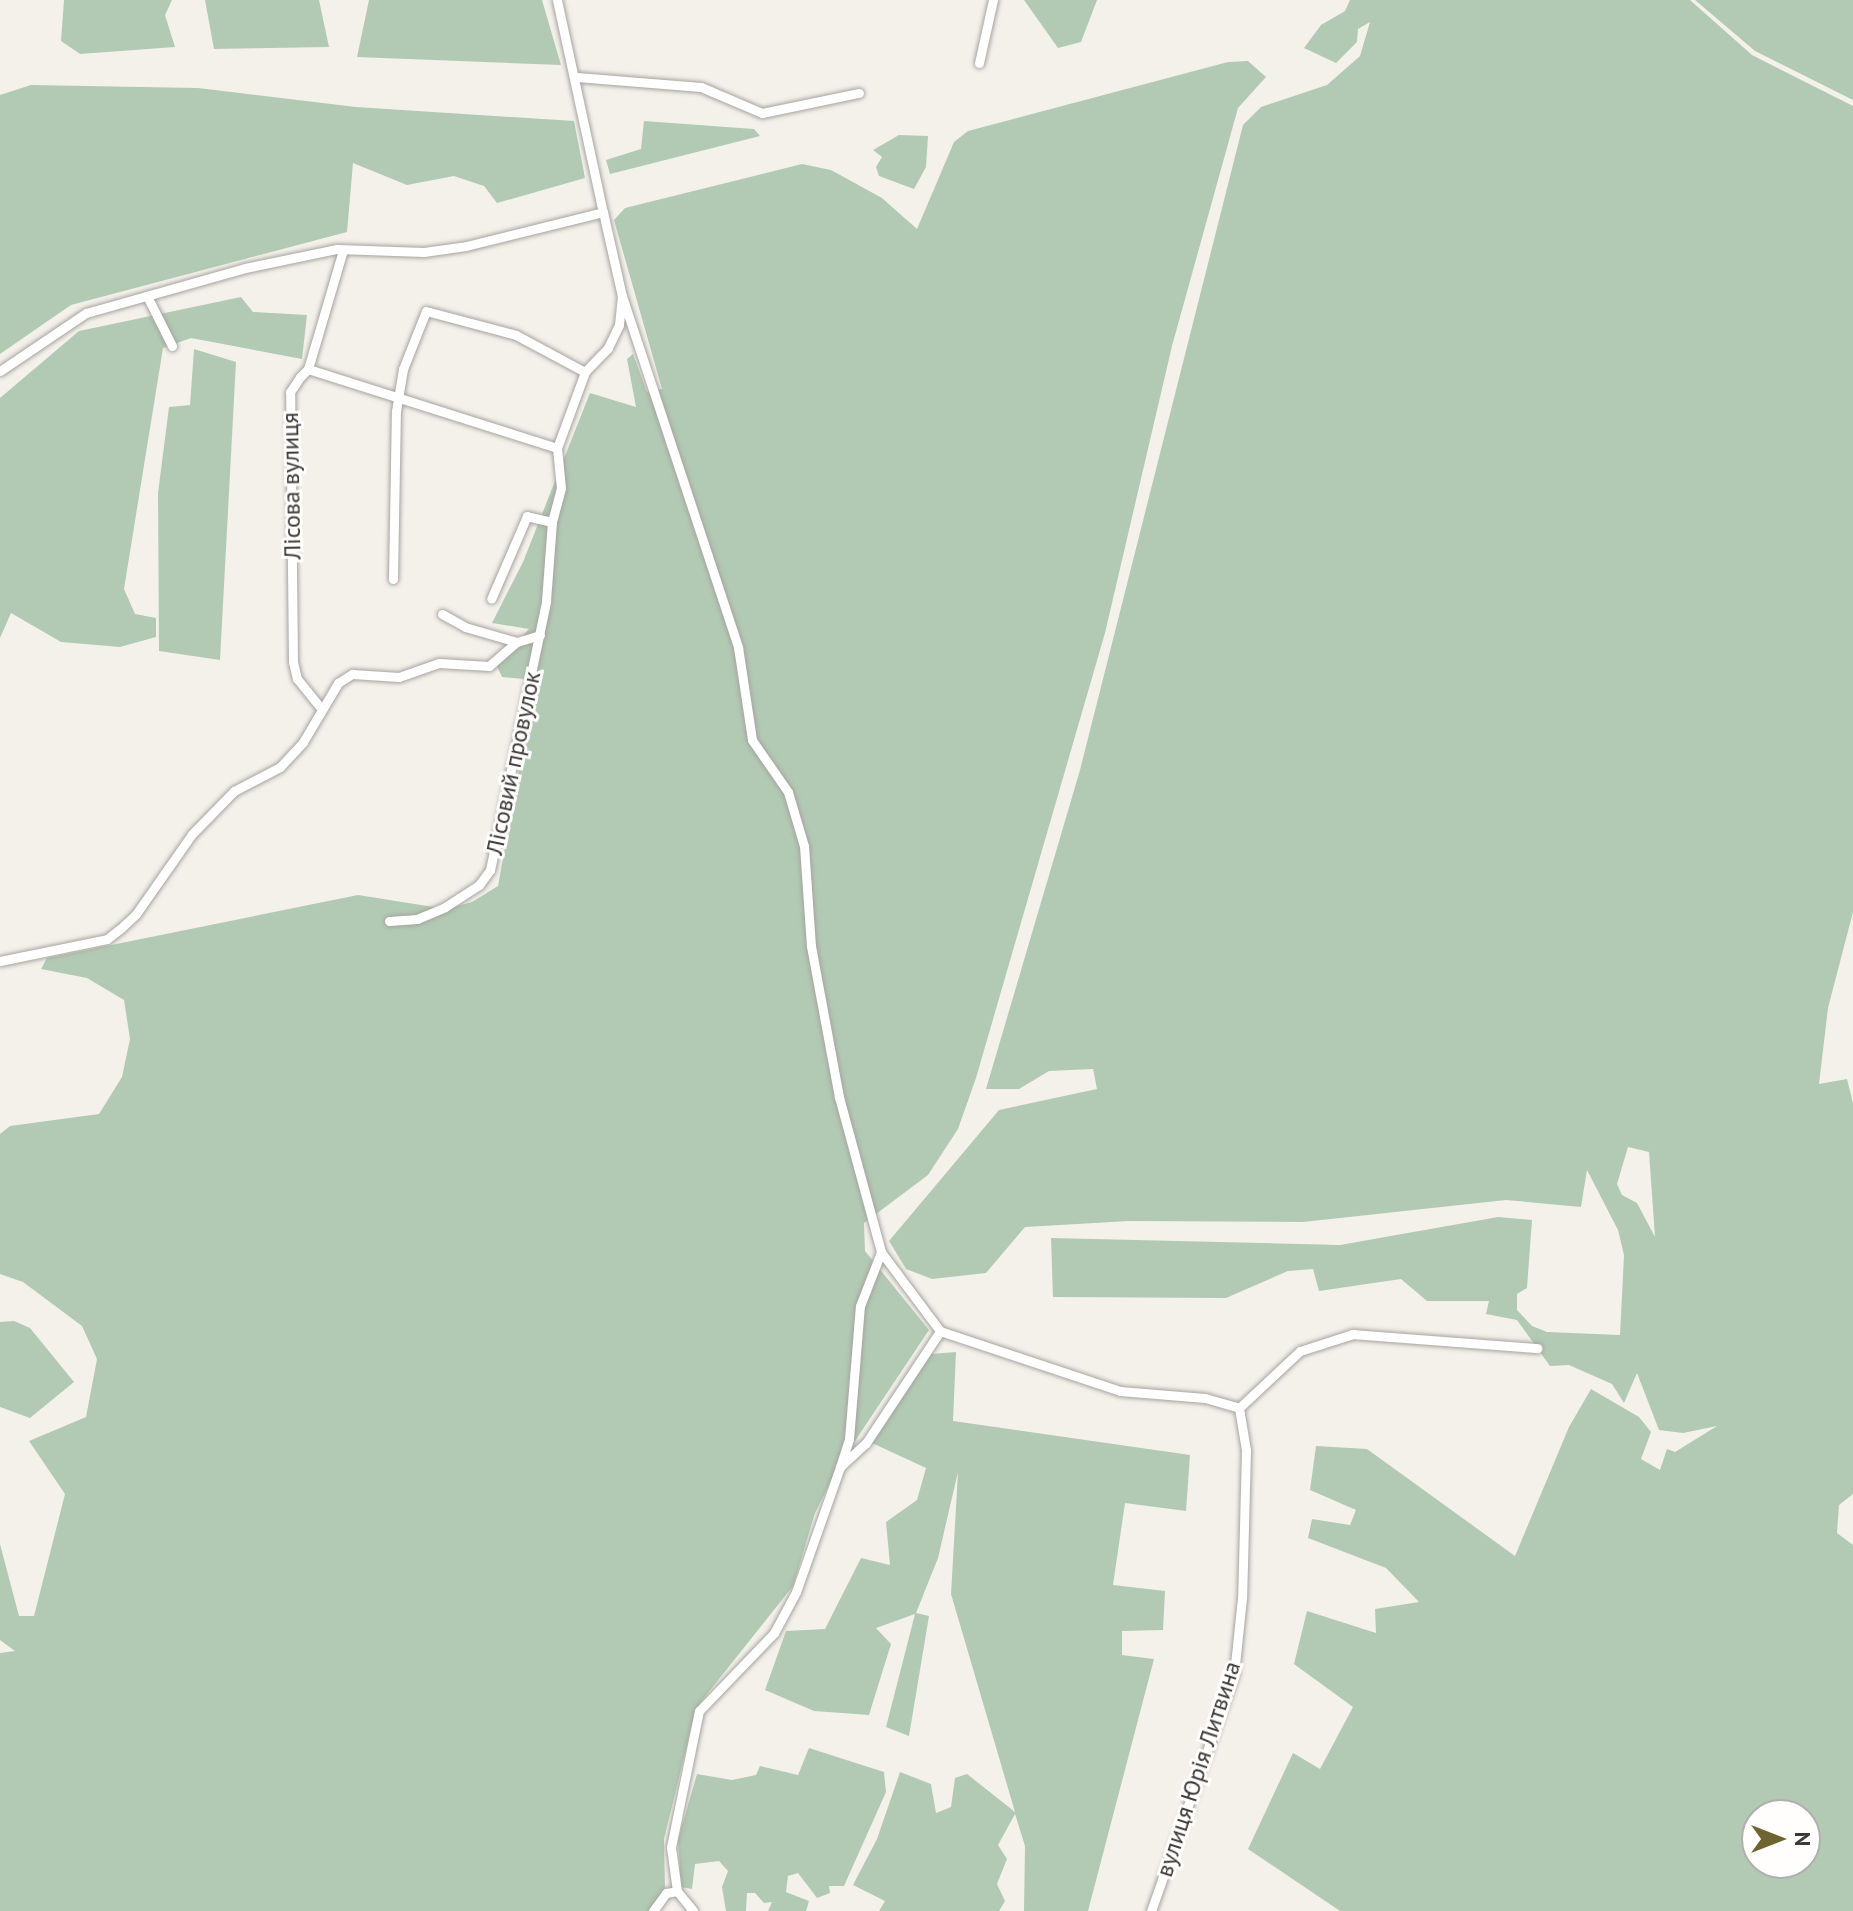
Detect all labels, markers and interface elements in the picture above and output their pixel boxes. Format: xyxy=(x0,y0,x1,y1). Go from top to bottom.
street label: Лісова вулиця xyxy=(275,412,307,560)
street label: Лісовий провулок xyxy=(479,669,547,857)
street label: вулиця Юрія Литвина xyxy=(1150,1657,1246,1881)
north arrow xyxy=(1741,1799,1821,1879)
text: N xyxy=(1789,1832,1817,1846)

